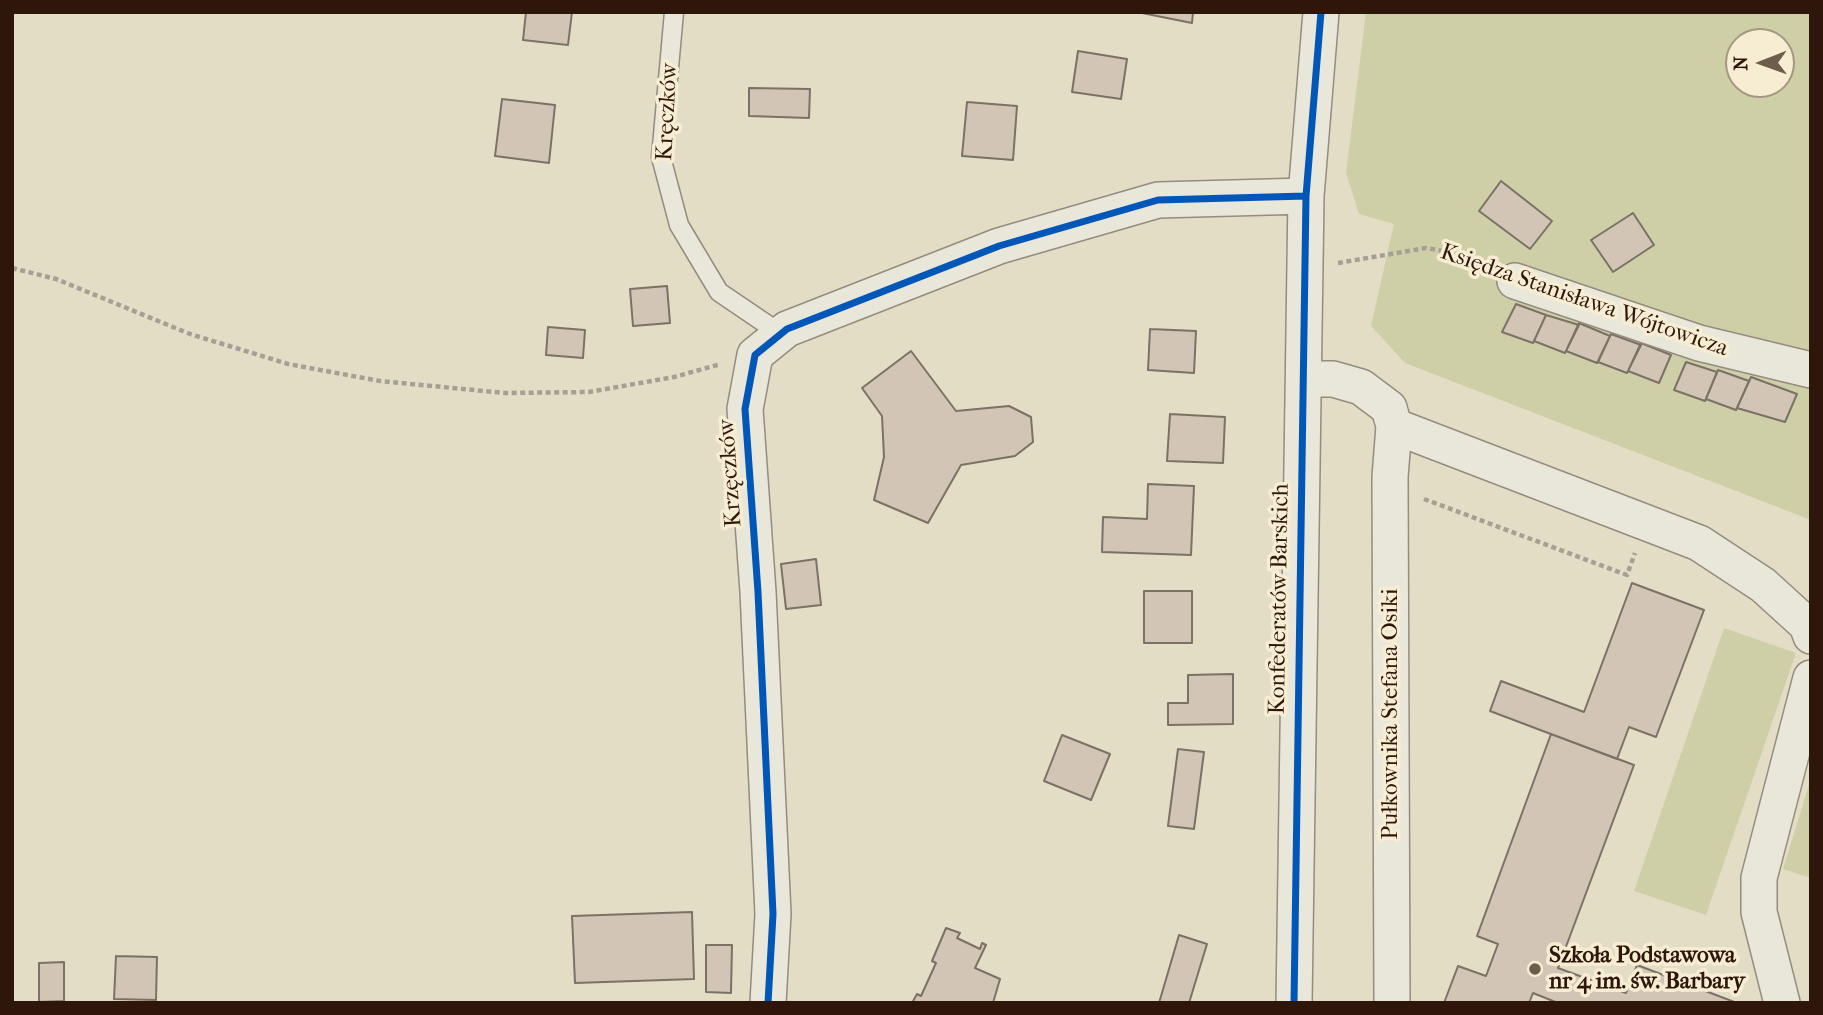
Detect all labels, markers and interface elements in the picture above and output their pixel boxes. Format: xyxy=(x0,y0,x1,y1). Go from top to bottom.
north arrow xyxy=(1725,28,1795,98)
text: N xyxy=(1730,56,1752,71)
street label: Kręczków xyxy=(652,62,684,162)
street label: Księdza Stanisława Wójtowicza xyxy=(1437,239,1731,363)
street label: Krzęczków xyxy=(713,418,749,528)
street label: Konfederatów Barskich xyxy=(1264,483,1296,715)
street label: Pułkownika Stefana Osiki xyxy=(1377,588,1405,840)
place label: Szkoła Podstawowa nr 4 im. św. Barbary xyxy=(1549,942,1745,996)
marker: Szkoła Podstawowa nr 4 im. św. Barbary xyxy=(1527,961,1543,977)

